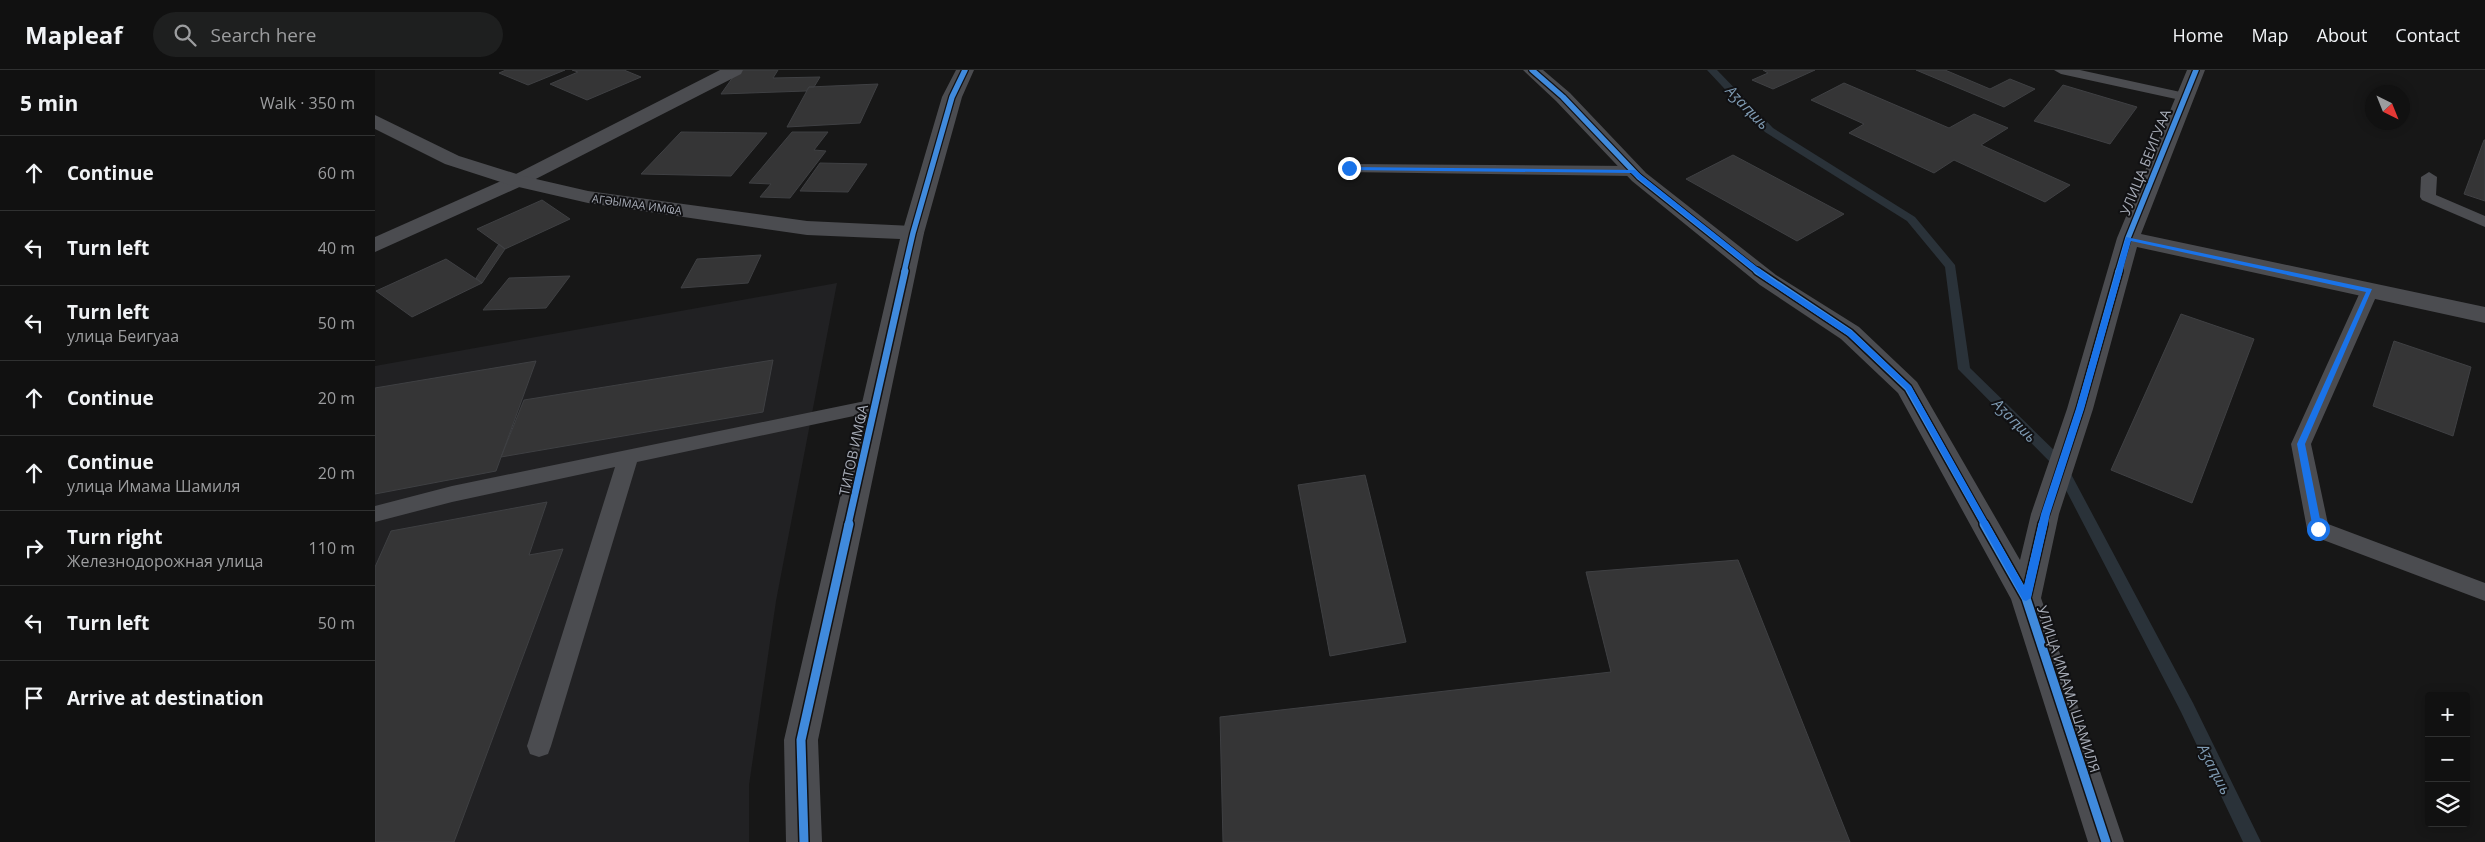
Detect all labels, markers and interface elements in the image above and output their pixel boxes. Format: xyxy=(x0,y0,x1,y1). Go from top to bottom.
search box xyxy=(153,12,503,57)
text: Mapleaf xyxy=(25,18,123,51)
icon: search xyxy=(171,21,199,49)
text: Search here xyxy=(211,22,316,48)
text: Home xyxy=(2173,23,2223,47)
text: Map xyxy=(2251,23,2289,47)
text: About xyxy=(2317,23,2367,47)
text: Contact xyxy=(2395,23,2460,47)
water label: Аӡаԥшь xyxy=(1721,80,1774,133)
north arrow xyxy=(2365,85,2410,130)
text: 5 min xyxy=(20,89,78,117)
text: Walk · 350 m xyxy=(260,92,355,114)
street label: УЛИЦА БЕИГУАА xyxy=(2115,106,2175,218)
route end xyxy=(1338,157,1361,180)
icon: ahead xyxy=(20,159,48,187)
text: Continue xyxy=(67,160,154,186)
text: 60 m xyxy=(318,162,355,184)
street label: АГӘЫМАА ИМҨА xyxy=(591,190,683,218)
icon: left xyxy=(20,234,48,262)
text: Turn left xyxy=(67,235,149,261)
text: 40 m xyxy=(318,237,355,259)
text: Turn left xyxy=(67,299,149,325)
icon: left xyxy=(20,309,48,337)
text: 50 m xyxy=(318,312,355,334)
text: улица Беигуаа xyxy=(67,325,179,347)
icon: ahead xyxy=(20,384,48,412)
text: Continue xyxy=(67,385,154,411)
text: 20 m xyxy=(318,387,355,409)
water label: Аӡаԥшь xyxy=(1988,393,2041,446)
street label: ТИТОВ ИМҨА xyxy=(834,403,872,497)
text: Continue xyxy=(67,449,154,475)
icon: ahead xyxy=(20,459,48,487)
text: 20 m xyxy=(318,462,355,484)
text: улица Имама Шамиля xyxy=(67,475,240,497)
route start xyxy=(2307,518,2330,541)
text: Turn right xyxy=(67,524,162,550)
icon: right xyxy=(20,534,48,562)
text: 110 m xyxy=(309,537,355,559)
text: Железнодорожная улица xyxy=(67,550,263,572)
street label: УЛИЦА ИМАМА ШАМИЛЯ xyxy=(2033,603,2105,775)
icon: left xyxy=(20,609,48,637)
text: Turn left xyxy=(67,610,149,636)
text: 50 m xyxy=(318,612,355,634)
icon: arrive xyxy=(20,684,48,712)
text: Arrive at destination xyxy=(67,685,264,711)
map controls xyxy=(2425,692,2470,827)
button: + xyxy=(2425,692,2470,737)
button: − xyxy=(2425,737,2470,782)
water label: Аӡаԥшь xyxy=(2193,739,2236,798)
button: layers xyxy=(2425,782,2470,827)

